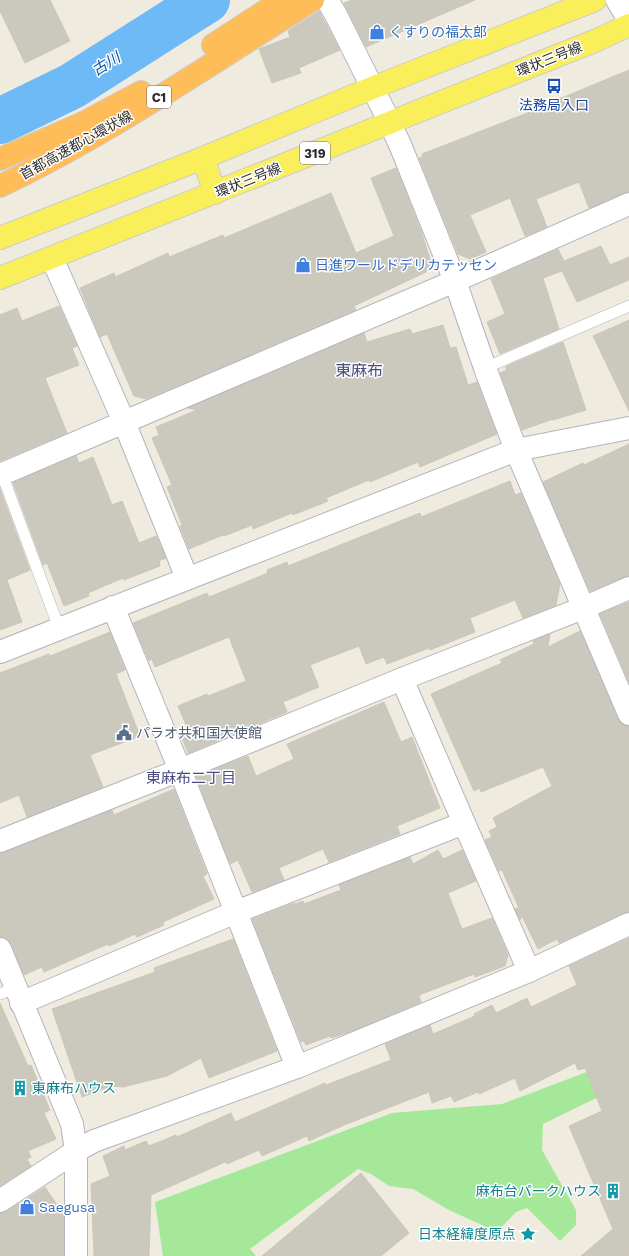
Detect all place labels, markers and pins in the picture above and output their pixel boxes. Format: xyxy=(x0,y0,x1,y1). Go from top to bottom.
shop icon: くすりの福太郎 xyxy=(368,23,386,41)
place label: くすりの福太郎 xyxy=(389,24,487,40)
bus stop icon: 法務局入口 xyxy=(545,77,563,95)
place label: 法務局入口 xyxy=(519,97,589,113)
shop icon: 日進ワールドデリカテッセン xyxy=(294,256,312,274)
place label: 日進ワールドデリカテッセン xyxy=(315,257,497,273)
public building icon: パラオ共和国大使館 xyxy=(115,724,133,742)
place label: パラオ共和国大使館 xyxy=(136,725,262,741)
building icon: 東麻布ハウス xyxy=(11,1079,29,1097)
place label: 東麻布ハウス xyxy=(32,1080,116,1096)
building icon: 麻布台パークハウス xyxy=(604,1182,622,1200)
place label: 麻布台パークハウス xyxy=(476,1183,601,1199)
shop icon: Saegusa xyxy=(18,1198,36,1216)
place label: Saegusa xyxy=(39,1199,95,1215)
place icon: 日本経緯度原点 xyxy=(519,1225,537,1243)
place label: 日本経緯度原点 xyxy=(418,1226,516,1242)

